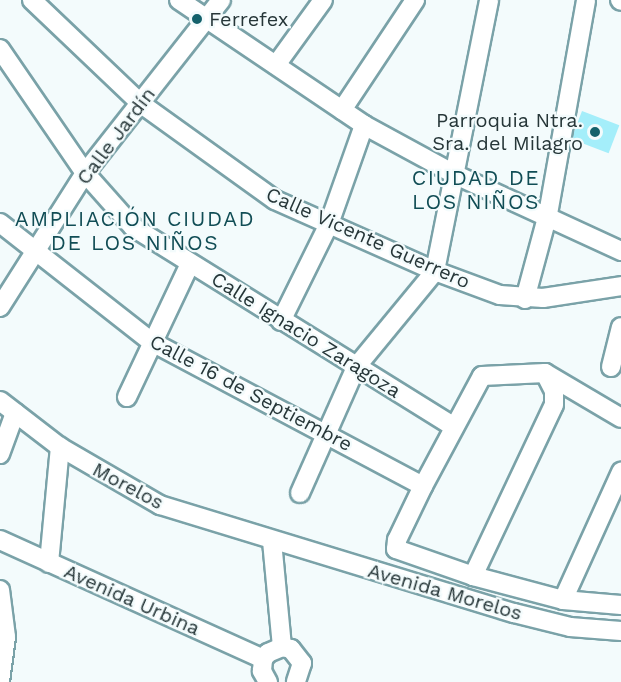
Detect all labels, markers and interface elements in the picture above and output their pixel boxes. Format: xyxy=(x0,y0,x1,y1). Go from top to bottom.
place label: Ferrefex xyxy=(209,7,288,31)
marker: Ferrefex xyxy=(190,12,204,26)
street label: Calle Jardín xyxy=(72,82,160,190)
place label: Parroquia Ntra. Sra. del Milagro xyxy=(432,108,583,155)
marker: Parroquia Ntra. Sra. del Milagro xyxy=(588,125,602,139)
district label: CIUDAD DE LOS NIÑOS xyxy=(412,165,540,215)
street label: Calle Vicente Guerrero xyxy=(262,182,474,294)
district label: AMPLIACIÓN CIUDAD DE LOS NIÑOS xyxy=(15,206,255,256)
street label: Calle Ignacio Zaragoza xyxy=(207,267,405,403)
street label: Calle 16 de Septiembre xyxy=(145,329,357,457)
street label: Morelos xyxy=(88,457,168,515)
street label: Avenida Morelos xyxy=(365,558,525,626)
street label: Avenida Urbina xyxy=(60,559,204,641)

